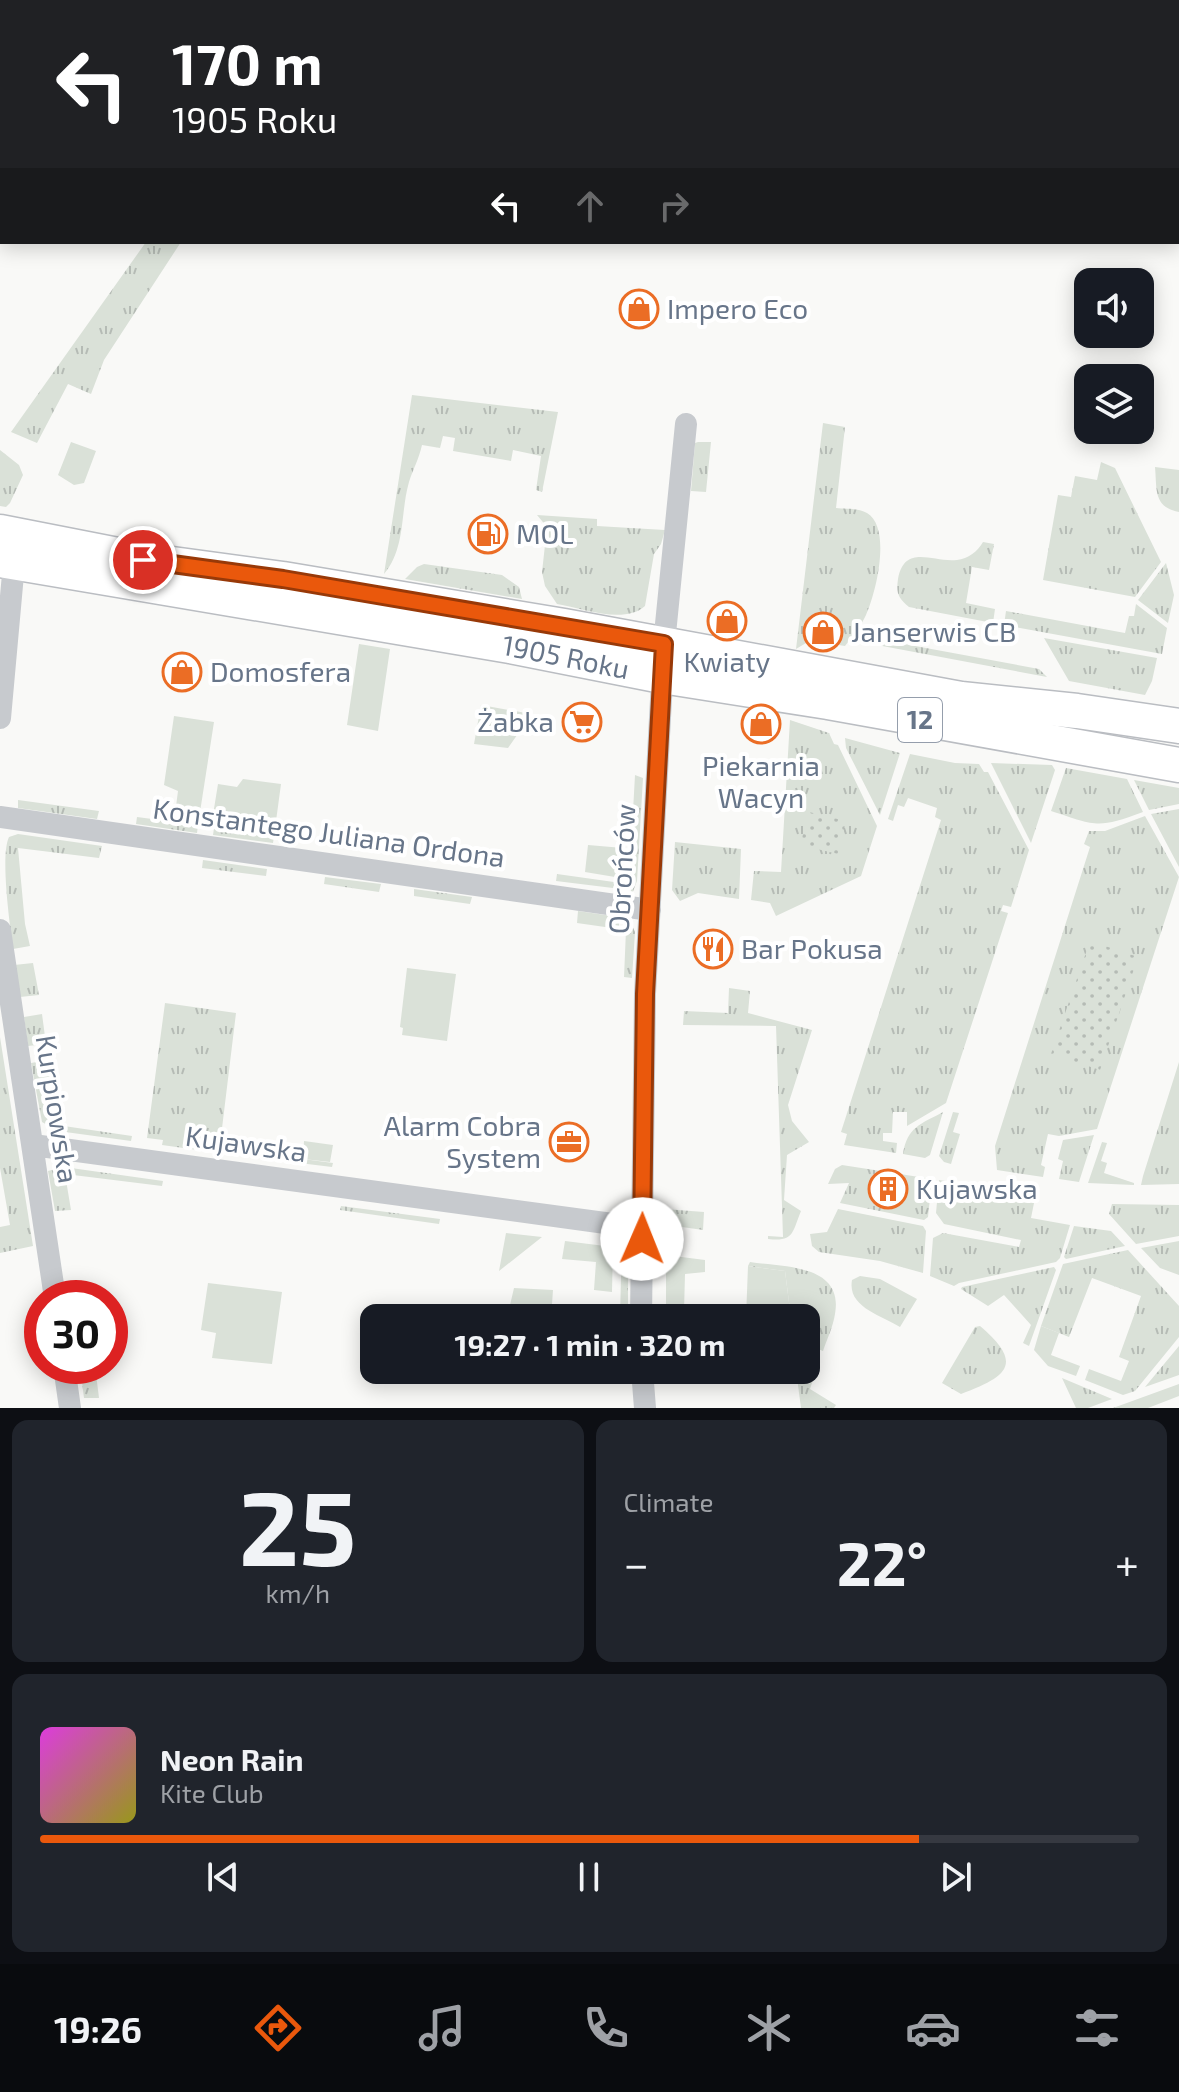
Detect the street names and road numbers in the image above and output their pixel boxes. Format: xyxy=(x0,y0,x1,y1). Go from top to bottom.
street label: 1905 Roku xyxy=(500,627,632,685)
road number: 12 xyxy=(898,698,942,742)
street label: Konstantego Juliana Ordona xyxy=(151,790,507,874)
street label: Obrońców xyxy=(601,803,641,935)
street label: Kurpiowska xyxy=(29,1032,86,1185)
street label: Kujawska xyxy=(184,1118,309,1168)

